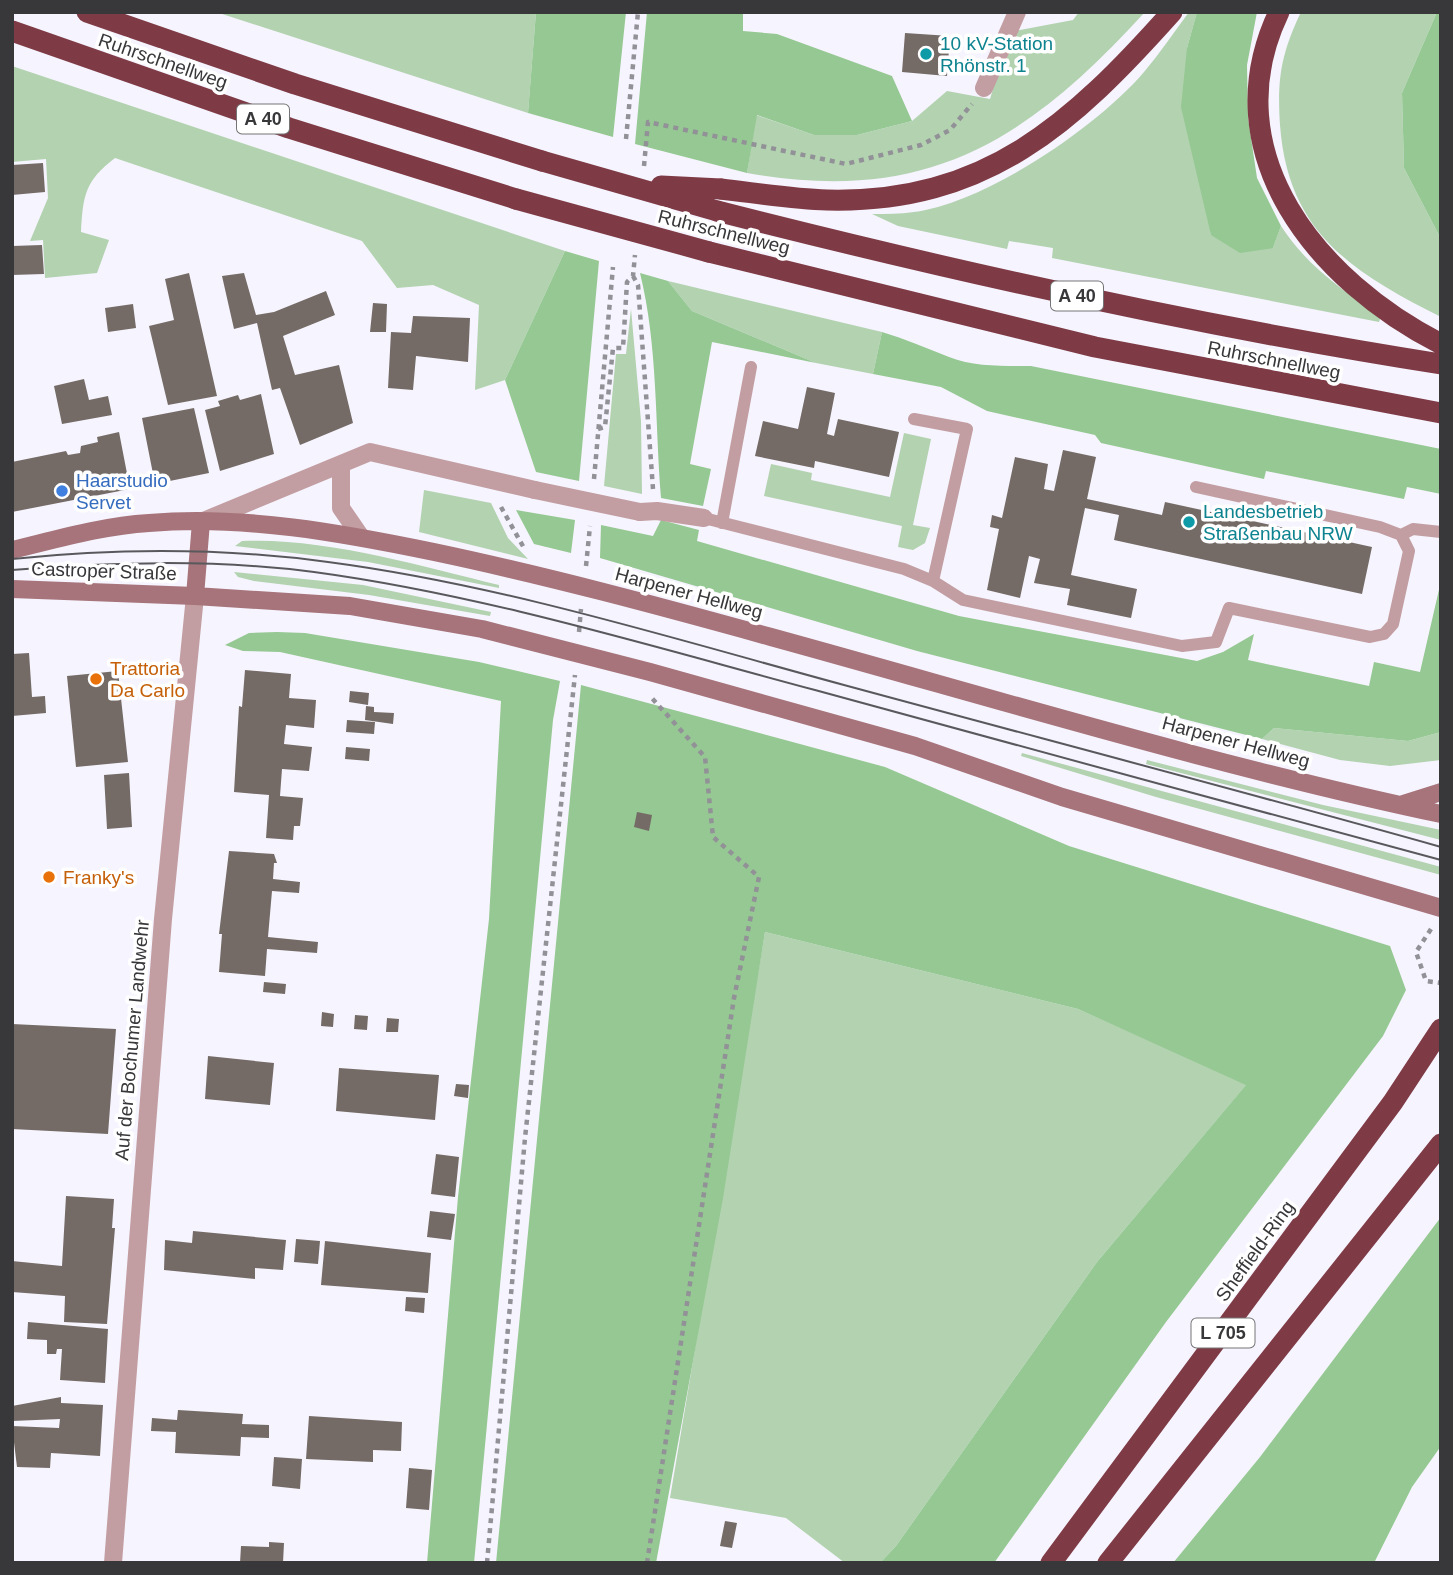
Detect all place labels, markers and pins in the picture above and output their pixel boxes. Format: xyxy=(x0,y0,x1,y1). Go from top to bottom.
place label: 10 kV-Station Rhönstr. 1 xyxy=(940,33,1053,76)
marker: 10 kV-Station Rhönstr. 1 xyxy=(918,46,934,62)
place label: Haarstudio Servet xyxy=(76,470,168,513)
marker: Haarstudio Servet xyxy=(54,483,70,499)
place label: Landesbetrieb Straßenbau NRW xyxy=(1203,501,1353,544)
marker: Landesbetrieb Straßenbau NRW xyxy=(1181,514,1197,530)
place label: Trattoria Da Carlo xyxy=(110,658,185,701)
marker: Trattoria Da Carlo xyxy=(88,671,104,687)
place label: Franky's xyxy=(63,867,134,888)
marker: Franky's xyxy=(41,869,57,885)

